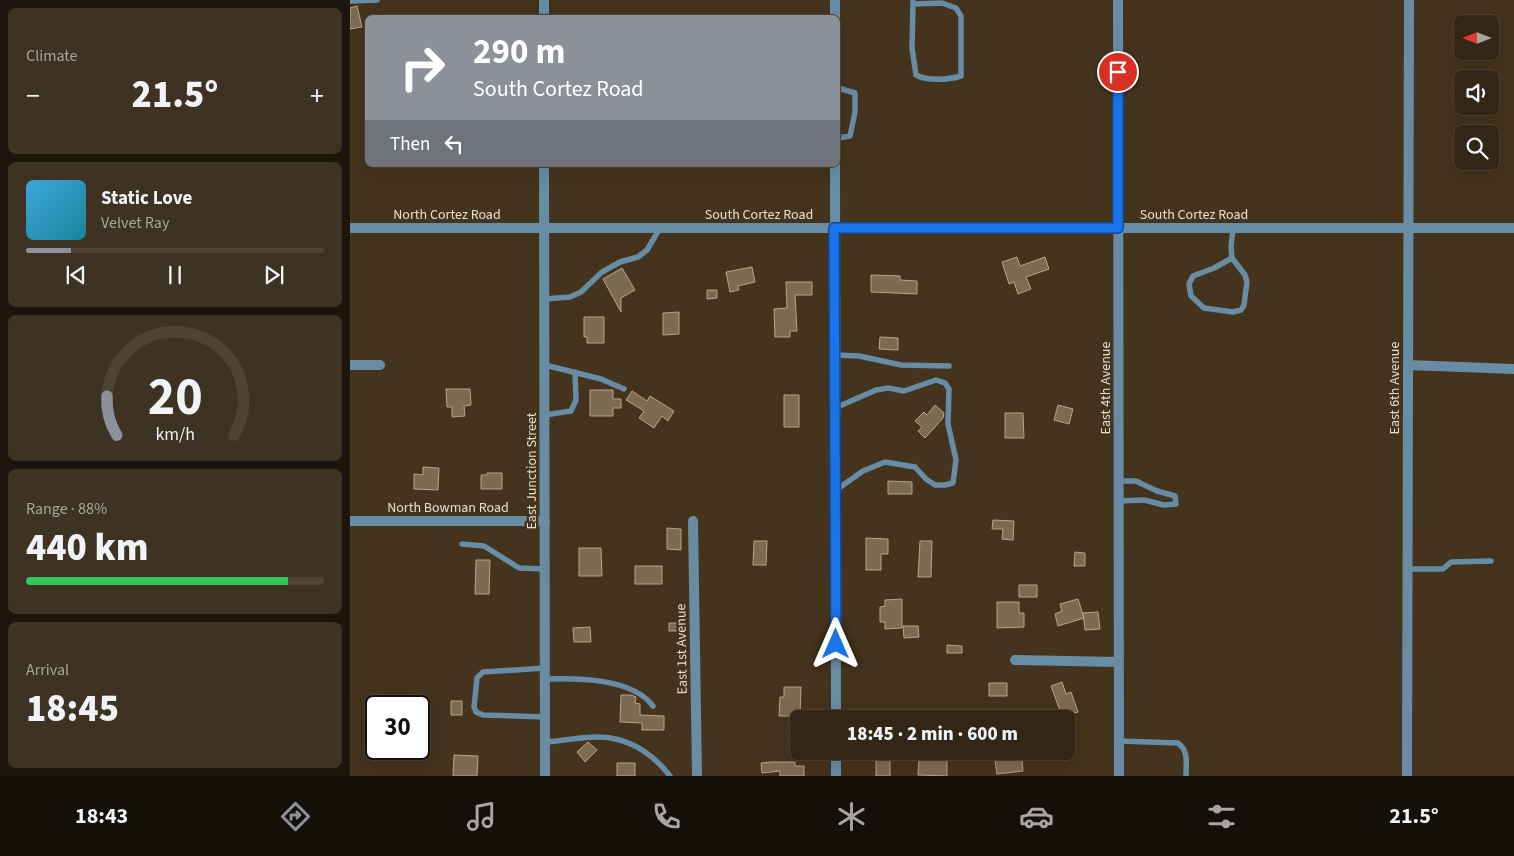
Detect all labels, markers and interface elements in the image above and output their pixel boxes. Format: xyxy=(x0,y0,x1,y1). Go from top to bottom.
north arrow xyxy=(1454,15,1499,60)
map controls xyxy=(1454,15,1499,170)
text: 290 m xyxy=(473,27,565,77)
icon: right xyxy=(390,35,455,100)
text: Climate xyxy=(26,45,77,67)
pin xyxy=(1097,51,1139,93)
icon: arrive xyxy=(1104,58,1132,86)
text: 21.5° xyxy=(132,68,218,122)
button: sound xyxy=(1454,70,1499,115)
text: South Cortez Road xyxy=(473,73,644,105)
text: − xyxy=(26,76,40,116)
text: + xyxy=(310,76,324,116)
button: search xyxy=(1454,125,1499,170)
icon: left xyxy=(440,130,468,158)
text: Then xyxy=(390,131,430,158)
text: Static Love xyxy=(101,185,192,212)
street label: North Cortez Road xyxy=(393,205,501,225)
street label: South Cortez Road xyxy=(705,205,813,225)
street label: South Cortez Road xyxy=(1140,205,1248,225)
text: Velvet Ray xyxy=(101,212,169,234)
icon: previous xyxy=(62,261,90,289)
icon: pause xyxy=(161,261,189,289)
icon: next xyxy=(260,261,288,289)
street label: East 4th Avenue xyxy=(1096,342,1116,434)
street label: East 6th Avenue xyxy=(1385,342,1405,434)
text: 20 xyxy=(148,361,202,435)
street label: East Junction Street xyxy=(522,412,542,530)
text: km/h xyxy=(155,422,195,447)
text: Range · 88% xyxy=(26,498,107,520)
street label: North Bowman Road xyxy=(387,498,509,518)
text: 440 km xyxy=(26,521,148,575)
street label: East 1st Avenue xyxy=(671,603,693,695)
position arrow xyxy=(809,617,861,669)
text: Arrival xyxy=(26,659,69,681)
text: 18:45 xyxy=(26,682,119,736)
speed limit sign: 30 xyxy=(365,695,430,760)
text: 18:45 · 2 min · 600 m xyxy=(847,721,1018,748)
icon: directions xyxy=(278,799,313,834)
icon: music xyxy=(464,799,499,834)
icon: phone xyxy=(649,799,684,834)
icon: climate xyxy=(834,799,869,834)
icon: car xyxy=(1019,799,1054,834)
icon: filters xyxy=(1204,799,1239,834)
text: 18:43 xyxy=(75,800,128,832)
text: 21.5° xyxy=(1389,800,1439,832)

